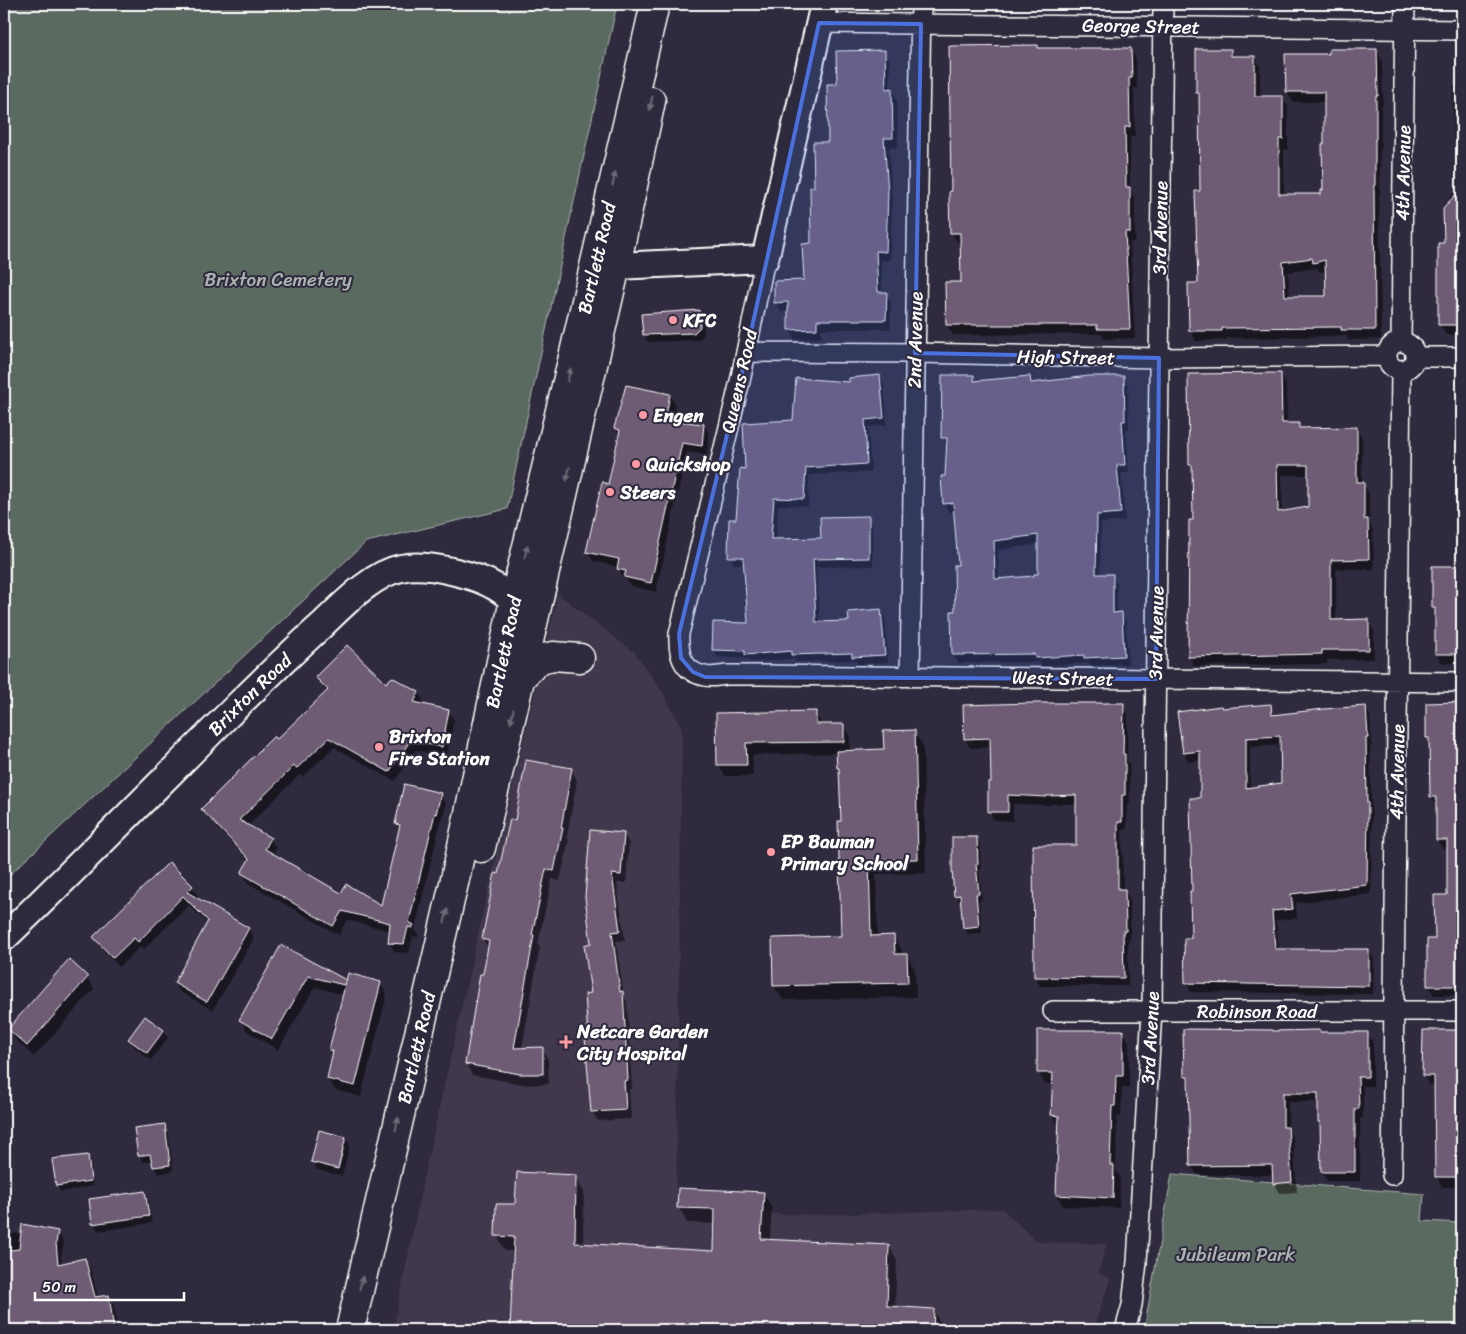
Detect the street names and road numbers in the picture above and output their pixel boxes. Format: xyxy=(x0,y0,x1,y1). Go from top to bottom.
street label: George Street xyxy=(1082,8,1200,44)
street label: 4th Avenue xyxy=(1386,125,1420,221)
street label: 3rd Avenue xyxy=(1143,181,1177,275)
street label: Bartlett Road xyxy=(567,197,625,317)
street label: 2nd Avenue xyxy=(898,291,932,389)
street label: Queens Road xyxy=(711,324,767,436)
street label: High Street xyxy=(1017,340,1115,374)
street label: 3rd Avenue xyxy=(1139,586,1173,680)
street label: Bartlett Road xyxy=(475,591,531,711)
street label: Brixton Road xyxy=(199,644,300,744)
street label: West Street xyxy=(1012,661,1114,695)
street label: 4th Avenue xyxy=(1380,724,1414,820)
street label: Bartlett Road xyxy=(387,986,445,1107)
street label: 3rd Avenue xyxy=(1131,990,1169,1086)
street label: Robinson Road xyxy=(1197,995,1318,1028)

